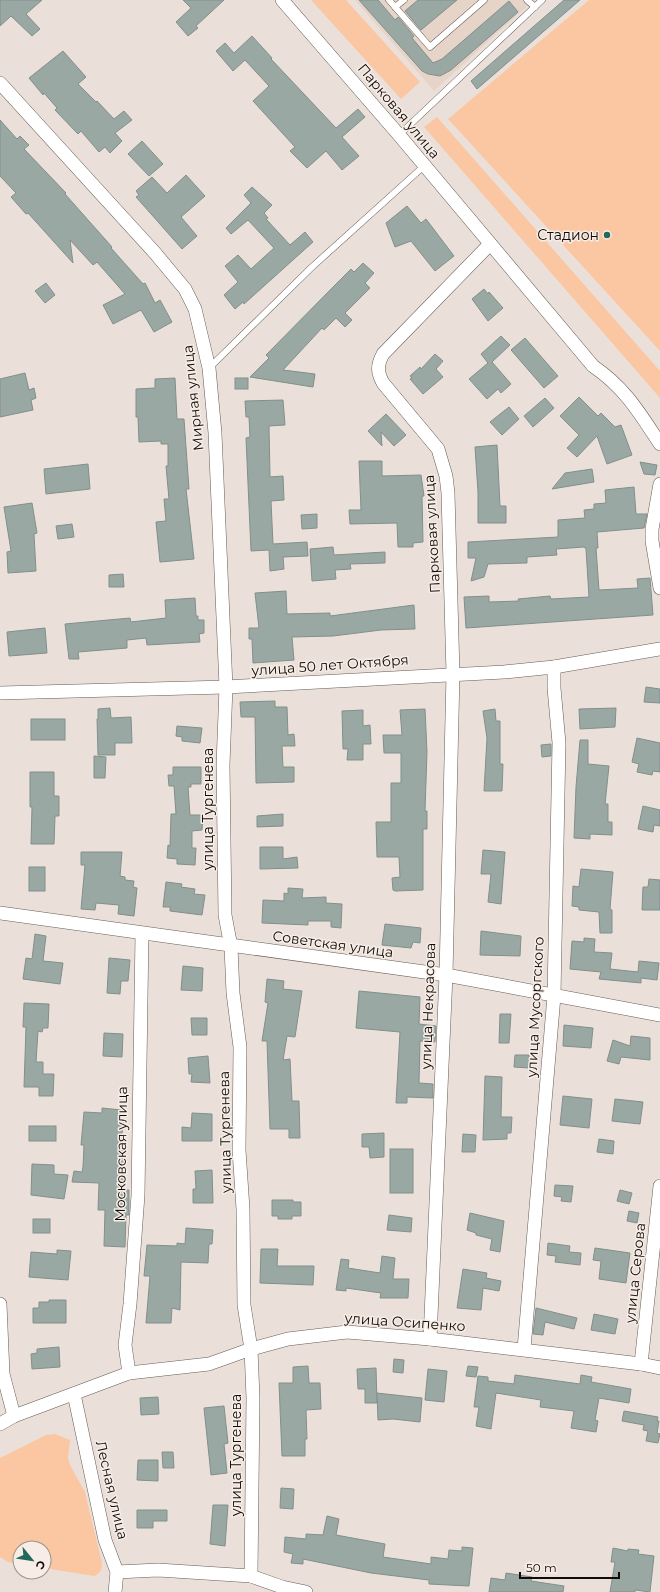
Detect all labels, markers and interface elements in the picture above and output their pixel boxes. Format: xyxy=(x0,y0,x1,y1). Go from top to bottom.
street label: Парковая улица xyxy=(354,60,444,162)
place label: Стадион xyxy=(537,226,599,244)
marker: Стадион xyxy=(602,230,612,240)
street label: Мирная улица xyxy=(178,344,208,452)
street label: Парковая улица xyxy=(420,474,444,594)
street label: улица 50 лет Октября xyxy=(250,651,409,680)
street label: улица Тургенева xyxy=(199,748,217,871)
street label: Советская улица xyxy=(272,927,394,961)
street label: улица Мусоргского xyxy=(522,936,548,1079)
street label: улица Некрасова xyxy=(417,942,439,1071)
street label: улица Тургенева xyxy=(215,1071,235,1194)
street label: Московская улица xyxy=(111,1086,131,1222)
street label: улица Серова xyxy=(621,1222,649,1325)
street label: улица Осипенко xyxy=(343,1309,466,1335)
street label: улица Тургенева xyxy=(227,1394,245,1517)
street label: Лесная улица xyxy=(92,1439,132,1541)
north arrow xyxy=(12,1540,52,1580)
scale bar xyxy=(520,1554,619,1580)
text: С xyxy=(33,1558,49,1572)
text: 50 m xyxy=(526,1560,557,1575)

